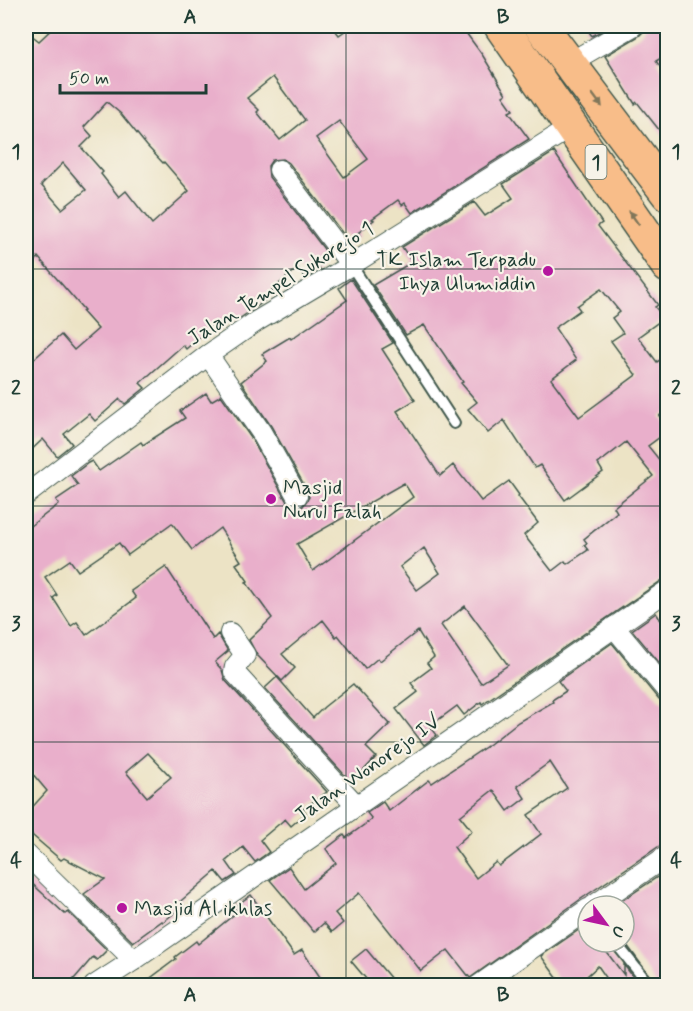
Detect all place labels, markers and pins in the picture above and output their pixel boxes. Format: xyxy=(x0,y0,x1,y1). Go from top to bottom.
place label: TK Islam Terpadu Ihya Ulumiddin xyxy=(376,246,536,298)
marker: TK Islam Terpadu Ihya Ulumiddin xyxy=(541,264,555,278)
place label: Masjid Nurul Falah xyxy=(283,474,382,526)
marker: Masjid Nurul Falah xyxy=(264,492,278,506)
place label: Masjid Al ikhlas xyxy=(134,895,272,923)
marker: Masjid Al ikhlas xyxy=(115,901,129,915)

